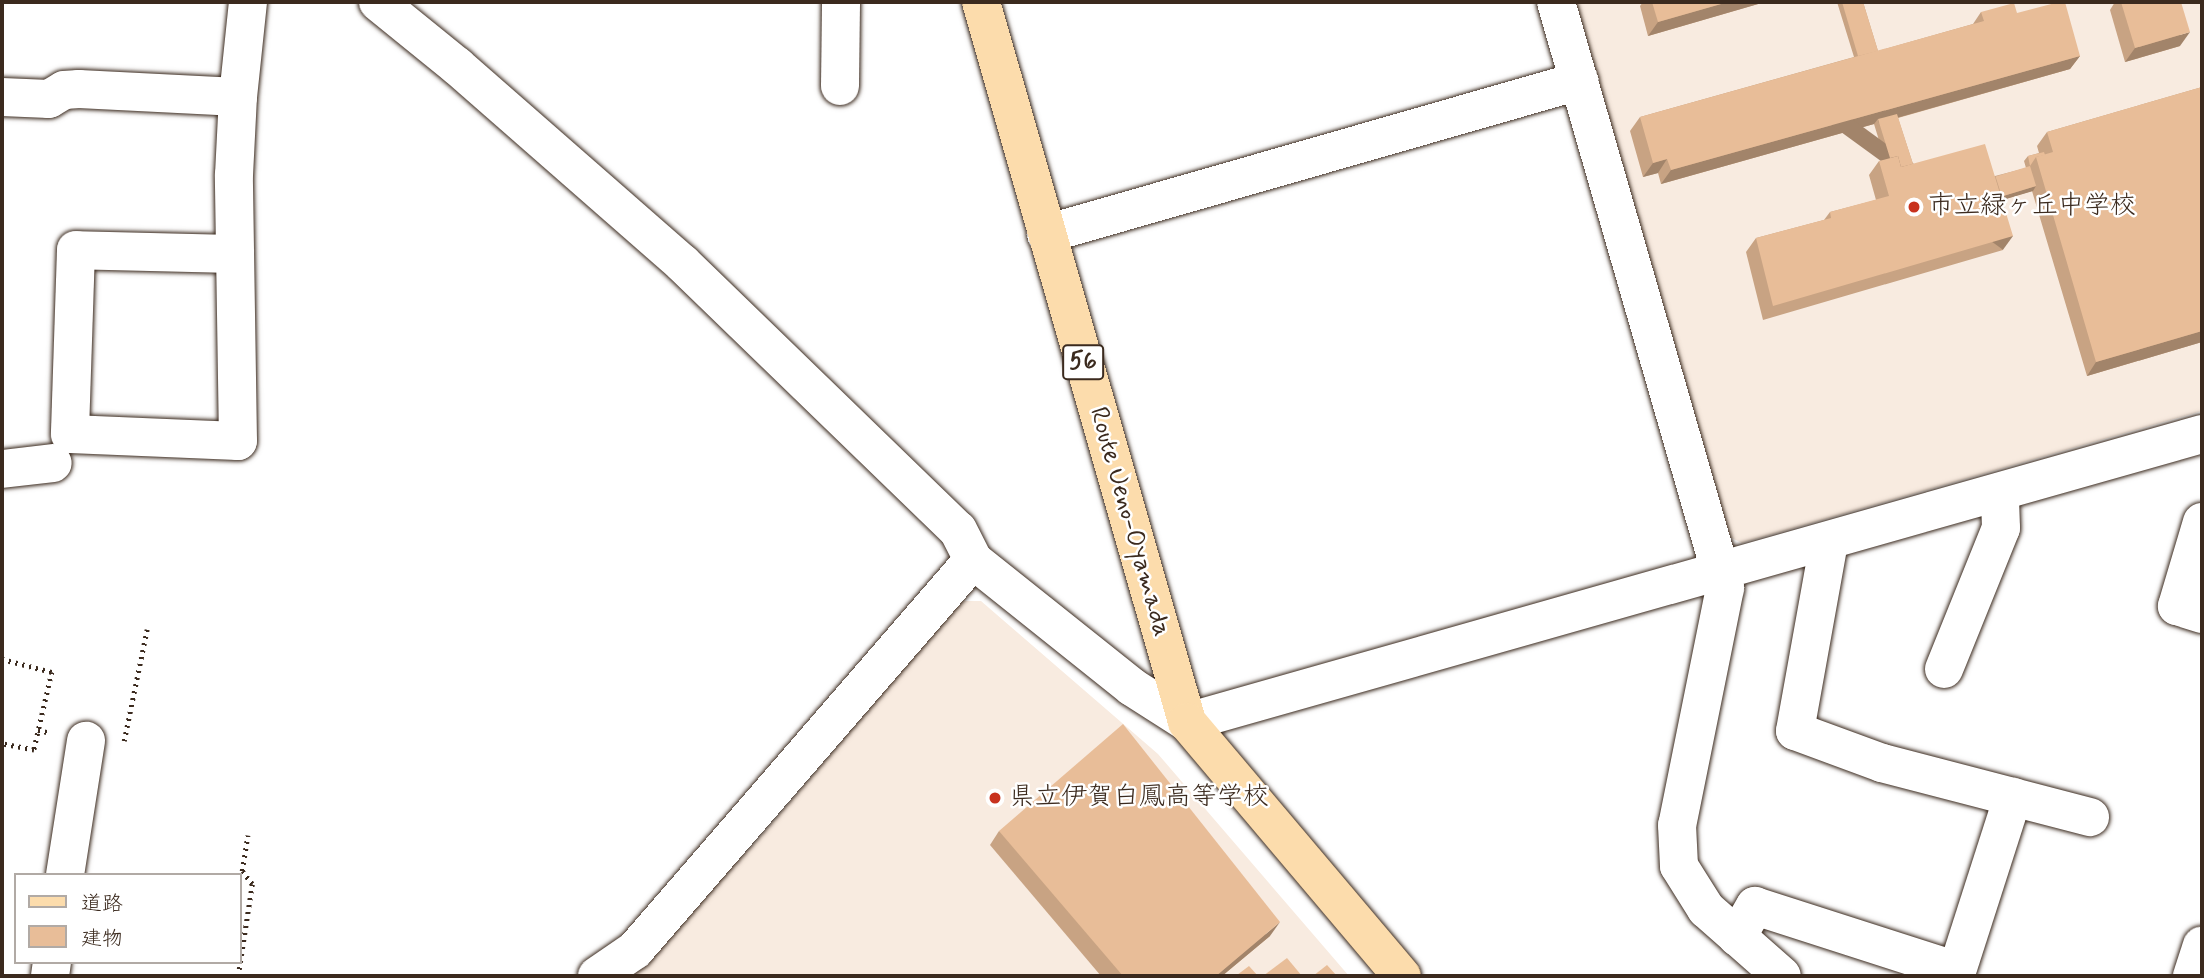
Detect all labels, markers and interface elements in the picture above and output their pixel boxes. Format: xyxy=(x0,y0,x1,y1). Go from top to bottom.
place label: 市立緑ヶ丘中学校 xyxy=(1928,191,2136,223)
marker: 市立緑ヶ丘中学校 xyxy=(1906,199,1922,215)
road number: 56 xyxy=(1062,342,1104,382)
street label: Route Ueno-Oyamada xyxy=(1081,404,1177,640)
place label: 県立伊賀白鳳高等学校 xyxy=(1009,782,1269,814)
marker: 県立伊賀白鳳高等学校 xyxy=(987,790,1003,806)
legend xyxy=(14,873,242,964)
text: 道路 xyxy=(81,890,123,918)
text: 建物 xyxy=(81,925,123,953)

